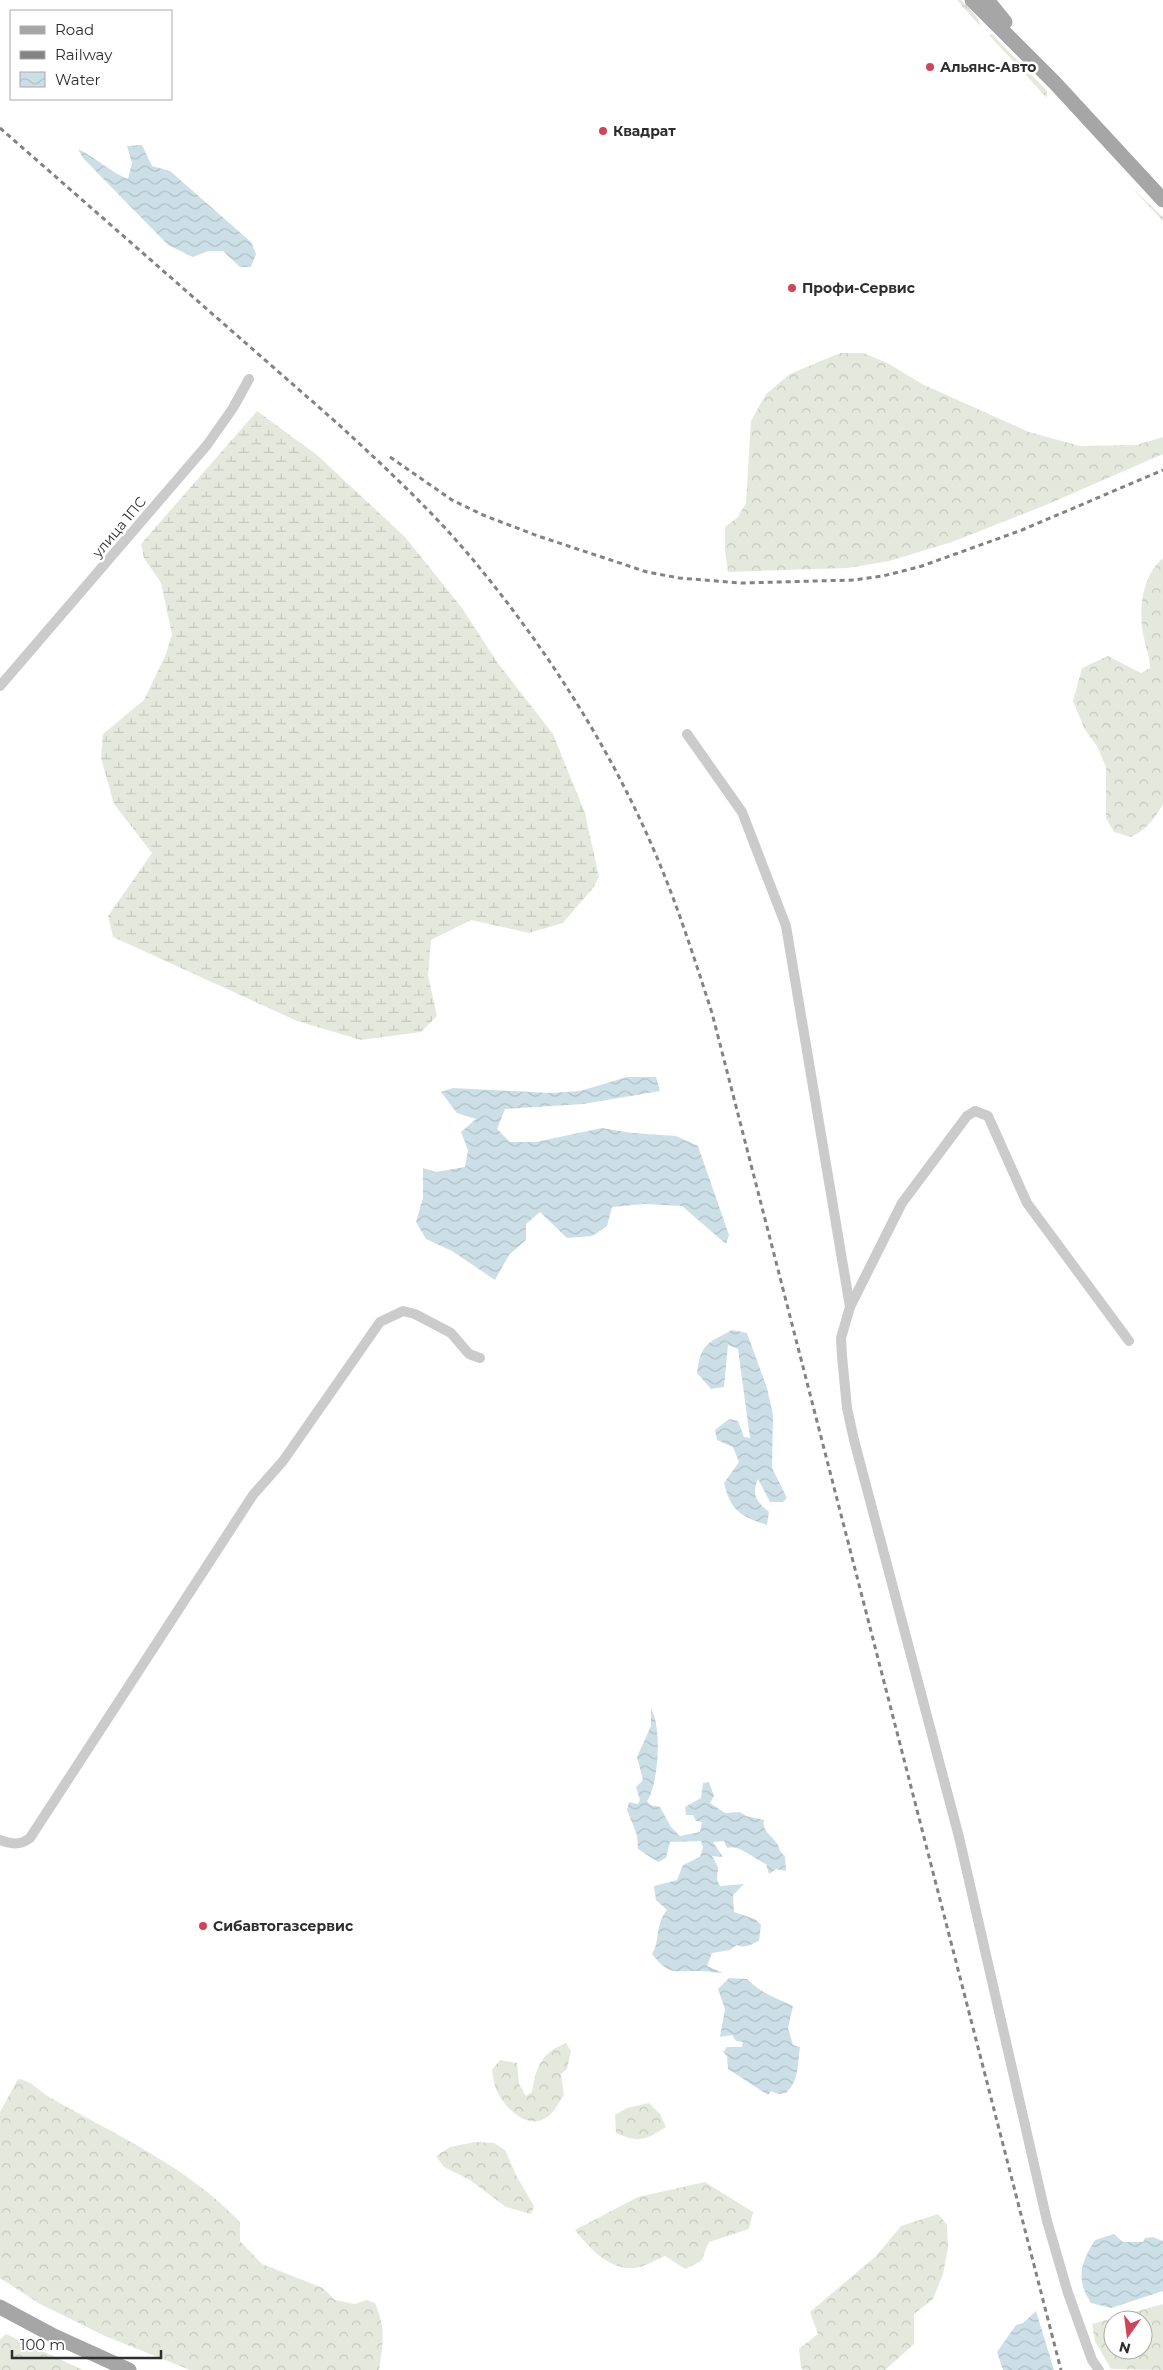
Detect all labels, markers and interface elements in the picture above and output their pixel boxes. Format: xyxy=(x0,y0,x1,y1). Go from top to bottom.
legend xyxy=(10,10,172,100)
text: Road xyxy=(55,20,94,39)
text: Railway xyxy=(55,45,113,64)
place label: Альянс-Авто xyxy=(940,58,1036,76)
marker: Альянс-Авто xyxy=(924,61,936,73)
text: Water xyxy=(55,70,101,89)
place label: Квадрат xyxy=(613,122,676,140)
marker: Квадрат xyxy=(597,125,609,137)
place label: Профи-Сервис xyxy=(802,279,916,297)
marker: Профи-Сервис xyxy=(786,282,798,294)
street label: улица 1ПС xyxy=(88,493,150,562)
place label: Сибавтогазсервис xyxy=(213,1917,354,1935)
marker: Сибавтогазсервис xyxy=(197,1920,209,1932)
north arrow xyxy=(1103,2310,1153,2360)
scale bar xyxy=(12,2328,161,2360)
text: 100 m xyxy=(20,2335,65,2354)
text: N xyxy=(1117,2338,1133,2358)

